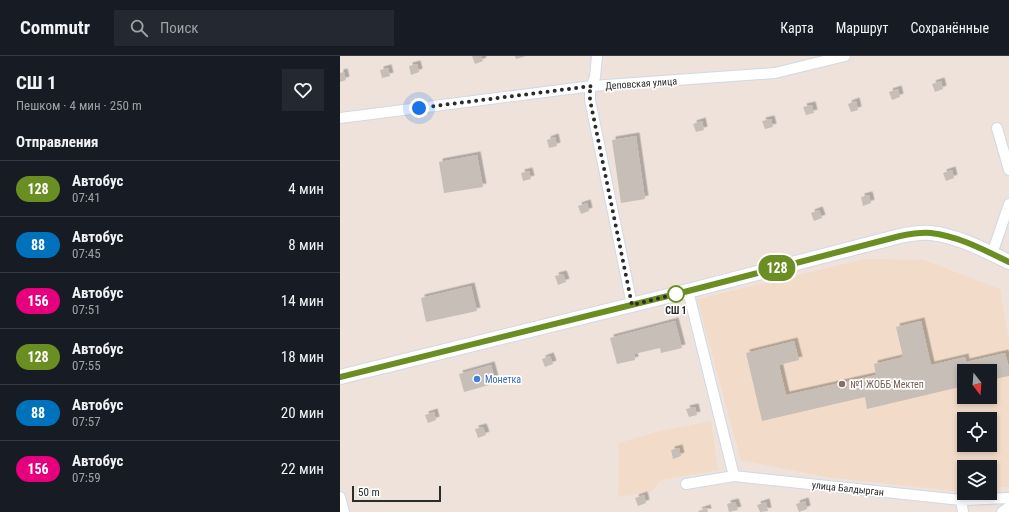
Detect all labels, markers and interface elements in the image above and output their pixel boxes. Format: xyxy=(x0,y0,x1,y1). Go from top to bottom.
search box xyxy=(114,10,394,46)
text: Commutr xyxy=(20,16,90,39)
icon: search xyxy=(128,17,150,39)
text: Поиск xyxy=(160,19,199,37)
text: Карта xyxy=(780,20,814,36)
text: Маршрут xyxy=(836,20,888,36)
text: Сохранённые xyxy=(910,20,989,36)
button: heart xyxy=(282,69,324,111)
text: СШ 1 xyxy=(16,71,57,94)
street label: Деповская улица xyxy=(605,75,678,91)
text: Пешком · 4 мин · 250 m xyxy=(16,98,142,113)
your location xyxy=(409,98,429,118)
text: Отправления xyxy=(16,133,98,151)
text: Автобус xyxy=(72,172,123,190)
text: 4 мин xyxy=(288,180,324,198)
text: 128 xyxy=(27,181,49,197)
text: 07:41 xyxy=(72,190,101,205)
text: Автобус xyxy=(72,228,123,246)
text: 8 мин xyxy=(288,236,324,254)
text: 88 xyxy=(31,237,45,253)
text: 07:45 xyxy=(72,246,101,261)
line badge: 128 xyxy=(754,255,800,281)
text: 128 xyxy=(766,260,788,276)
text: Автобус xyxy=(72,284,123,302)
marker: СШ 1 xyxy=(667,285,685,303)
text: 14 мин xyxy=(281,292,324,310)
text: 156 xyxy=(27,293,49,309)
text: 07:51 xyxy=(72,302,101,317)
place label: СШ 1 xyxy=(665,305,687,316)
text: Автобус xyxy=(72,340,123,358)
text: 18 мин xyxy=(281,348,324,366)
text: 128 xyxy=(27,349,49,365)
text: 07:55 xyxy=(72,358,101,373)
north arrow xyxy=(957,364,997,404)
map controls xyxy=(957,364,997,500)
marker: Монетка xyxy=(472,374,482,384)
place label: Монетка xyxy=(485,374,521,385)
marker: №1 ЖОББ Мектеп xyxy=(837,379,847,389)
place label: №1 ЖОББ Мектеп xyxy=(850,379,924,390)
text: Автобус xyxy=(72,396,123,414)
text: 20 мин xyxy=(281,404,324,422)
text: 88 xyxy=(31,405,45,421)
button: locate xyxy=(957,412,997,452)
text: 07:57 xyxy=(72,414,101,429)
text: Автобус xyxy=(72,452,123,470)
text: 22 мин xyxy=(281,460,324,478)
button: layers xyxy=(957,460,997,500)
text: 156 xyxy=(27,461,49,477)
text: 07:59 xyxy=(72,470,101,485)
street label: улица Балдырган xyxy=(811,479,885,498)
scale bar xyxy=(352,484,441,503)
text: 50 m xyxy=(358,486,380,499)

